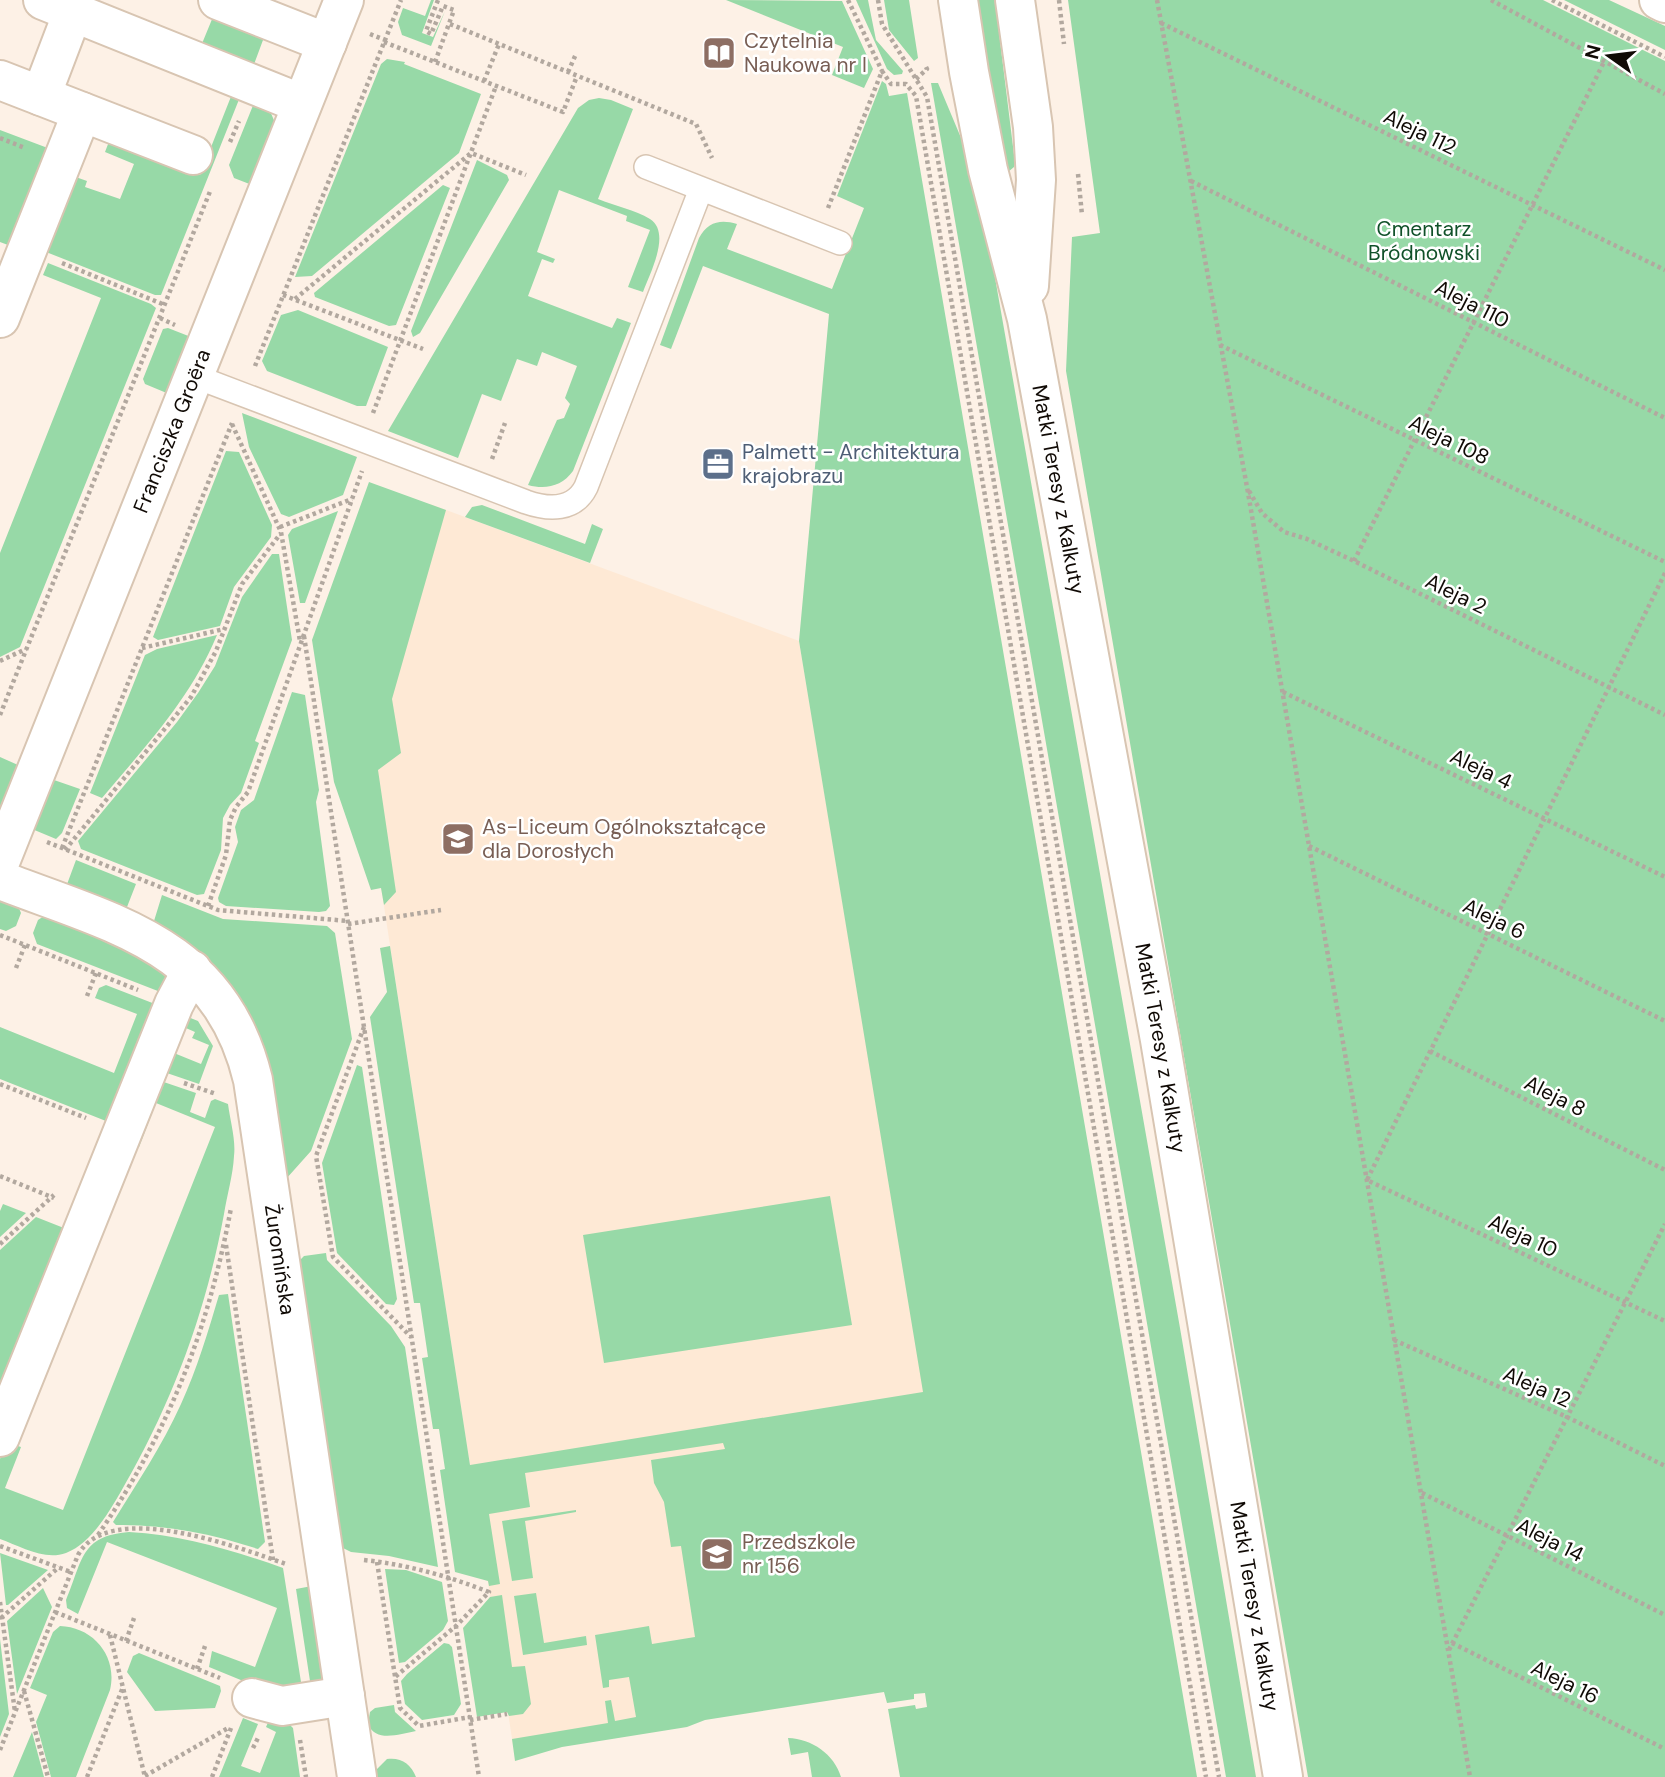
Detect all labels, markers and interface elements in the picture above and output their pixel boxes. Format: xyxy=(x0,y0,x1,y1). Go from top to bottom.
north arrow xyxy=(1574,21,1644,91)
place label: Czytelnia Naukowa nr I xyxy=(744,27,867,79)
library icon: Czytelnia Naukowa nr I xyxy=(700,34,738,72)
text: N xyxy=(1579,42,1607,62)
street label: Aleja 112 xyxy=(1379,102,1461,162)
park label: Cmentarz Bródnowski xyxy=(1368,215,1480,267)
street label: Aleja 110 xyxy=(1430,273,1514,335)
street label: Franciszka Groëra xyxy=(127,345,217,517)
street label: Matki Teresy z Kalkuty xyxy=(1025,382,1092,597)
street label: Aleja 108 xyxy=(1404,408,1494,472)
place label: Palmett - Architektura krajobrazu xyxy=(742,438,959,490)
office icon: Palmett - Architektura krajobrazu xyxy=(699,445,737,483)
street label: Aleja 2 xyxy=(1421,567,1491,621)
street label: Aleja 4 xyxy=(1445,742,1517,796)
place label: As-Liceum Ogólnokształcące dla Dorosłych xyxy=(482,813,766,865)
school or university icon: As-Liceum Ogólnokształcące dla Dorosłych xyxy=(439,820,477,858)
street label: Aleja 6 xyxy=(1458,892,1530,946)
street label: Matki Teresy z Kalkuty xyxy=(1128,941,1193,1155)
street label: Aleja 8 xyxy=(1519,1069,1591,1123)
street label: Żuromińska xyxy=(258,1202,302,1317)
street label: Aleja 10 xyxy=(1484,1208,1562,1264)
street label: Aleja 12 xyxy=(1499,1360,1575,1414)
street label: Matki Teresy z Kalkuty xyxy=(1223,1499,1286,1714)
street label: Aleja 14 xyxy=(1512,1511,1589,1569)
place label: Przedszkole nr 156 xyxy=(742,1528,856,1580)
school or university icon: Przedszkole nr 156 xyxy=(698,1535,736,1573)
street label: Aleja 16 xyxy=(1526,1654,1604,1710)

